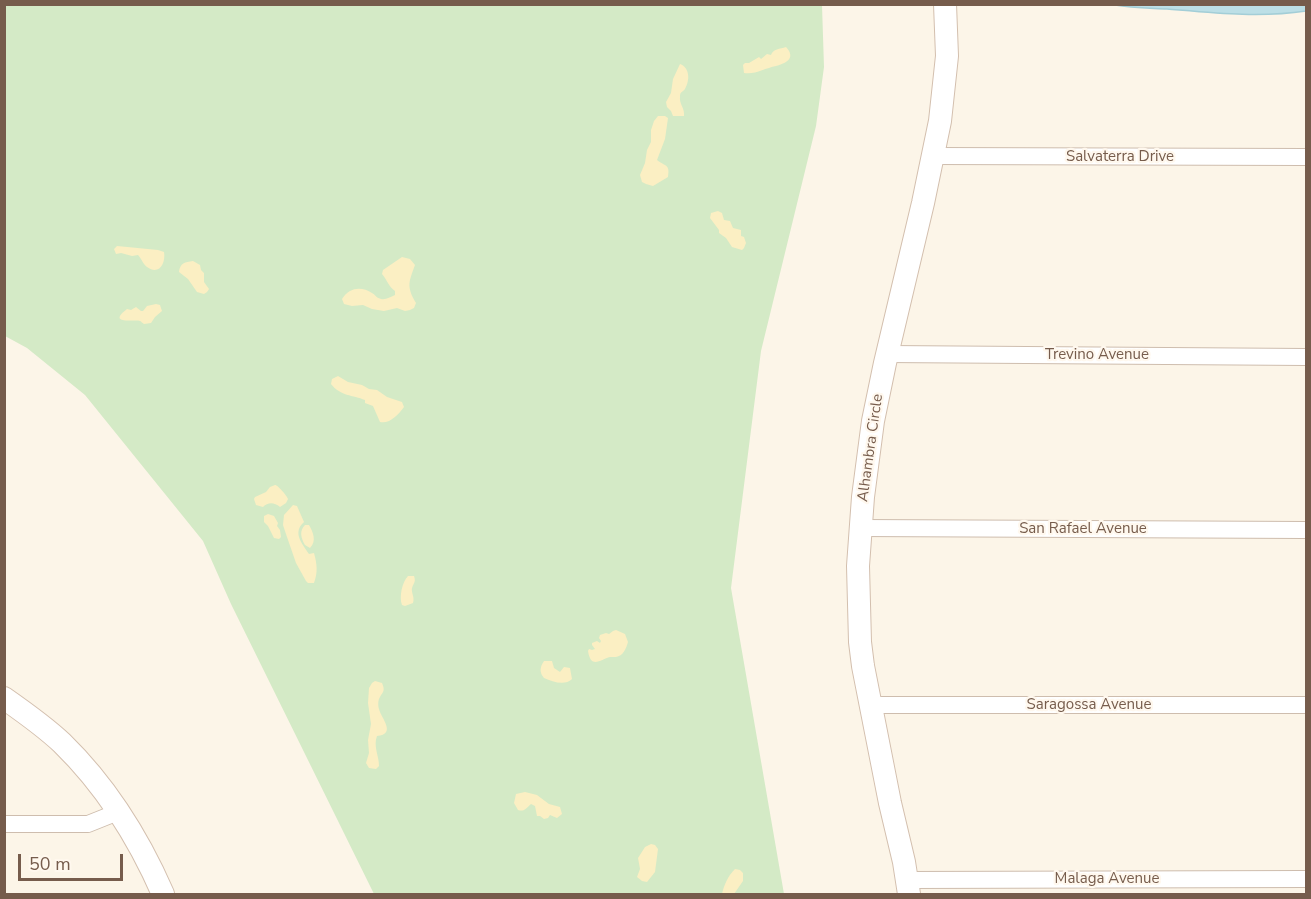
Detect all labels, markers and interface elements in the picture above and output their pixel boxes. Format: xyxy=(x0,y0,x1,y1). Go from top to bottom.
street label: Salvaterra Drive xyxy=(1066,148,1174,166)
street label: Trevino Avenue xyxy=(1045,346,1149,364)
street label: Alhambra Circle xyxy=(855,393,887,503)
street label: San Rafael Avenue xyxy=(1019,520,1147,538)
street label: Saragossa Avenue xyxy=(1027,696,1151,714)
scale bar xyxy=(21,842,126,880)
text: 50 m xyxy=(29,852,71,876)
street label: Malaga Avenue xyxy=(1055,870,1159,888)

